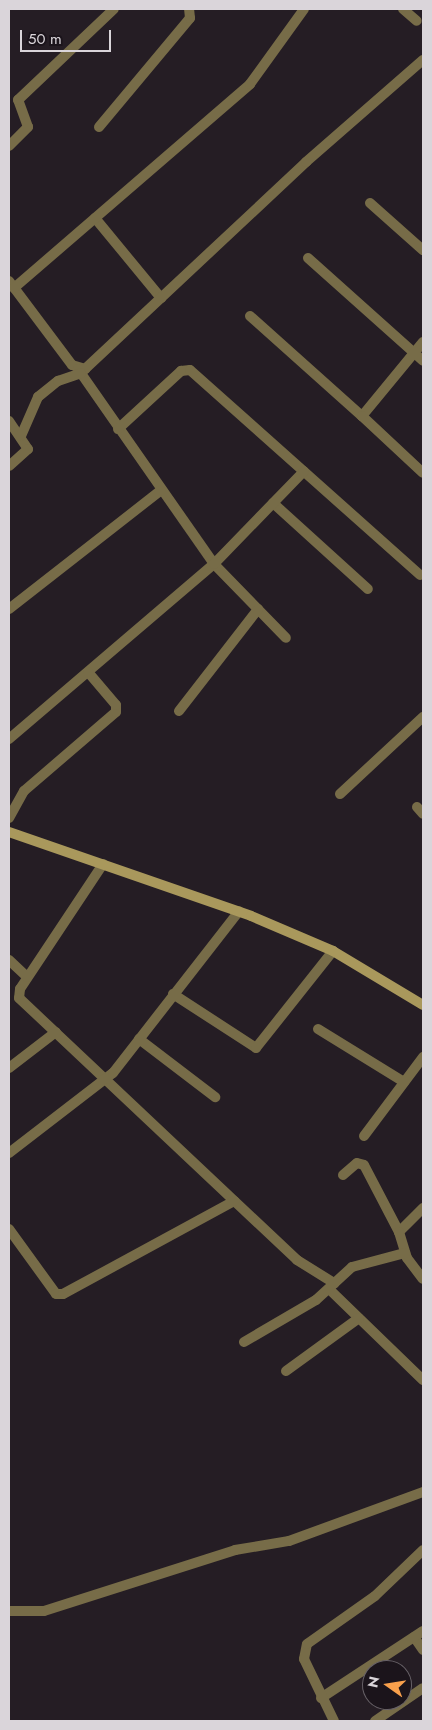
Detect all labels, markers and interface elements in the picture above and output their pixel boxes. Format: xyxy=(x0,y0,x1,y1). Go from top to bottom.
scale bar xyxy=(22,20,114,52)
text: 50 m xyxy=(28,28,62,50)
north arrow xyxy=(362,1660,412,1710)
text: N xyxy=(362,1674,384,1690)

